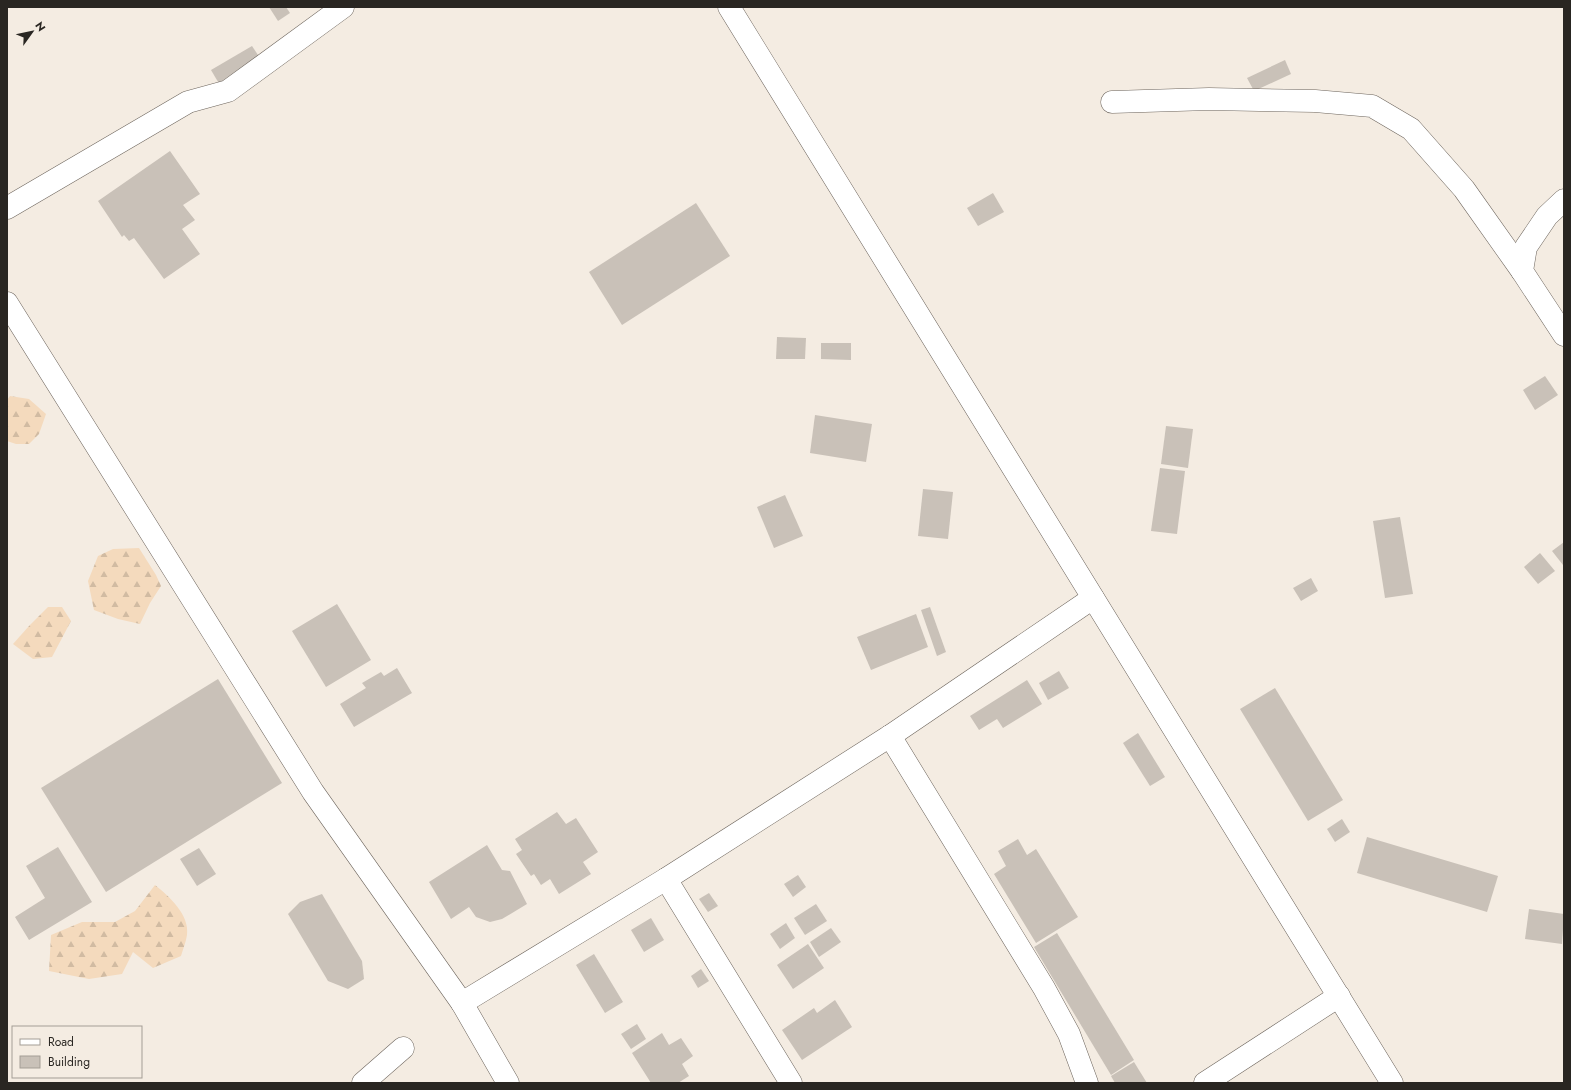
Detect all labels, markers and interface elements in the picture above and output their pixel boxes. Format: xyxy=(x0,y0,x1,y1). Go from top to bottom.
north arrow xyxy=(12,12,52,52)
text: N xyxy=(31,19,49,35)
legend xyxy=(12,1026,142,1078)
text: Road xyxy=(48,1033,74,1051)
text: Building xyxy=(48,1053,90,1071)

